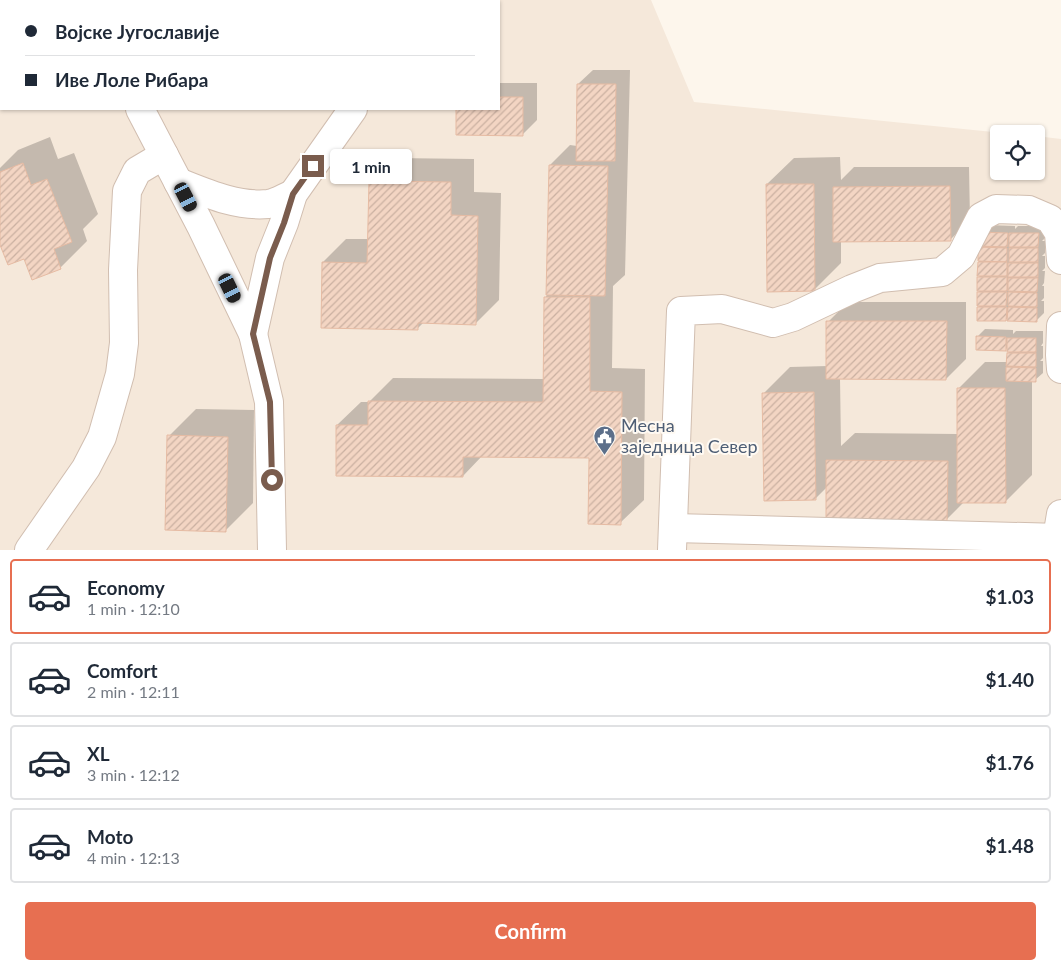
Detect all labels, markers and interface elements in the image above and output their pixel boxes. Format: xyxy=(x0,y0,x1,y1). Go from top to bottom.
text: Војске Југославије xyxy=(55,20,219,43)
text: Иве Лоле Рибара xyxy=(55,68,208,91)
map controls xyxy=(990,125,1045,180)
button: locate xyxy=(990,125,1045,180)
callout: 1 min xyxy=(330,148,413,184)
route end xyxy=(302,155,324,177)
text: 1 min xyxy=(351,157,391,176)
car xyxy=(172,180,199,214)
car xyxy=(216,271,243,305)
place label: Месна заједница Север xyxy=(621,414,758,457)
public building icon: Месна заједница Север xyxy=(593,424,617,455)
route start xyxy=(261,469,283,491)
icon: car xyxy=(27,574,72,619)
text: Economy xyxy=(87,576,165,599)
text: $1.03 xyxy=(985,585,1034,608)
text: 1 min · 12:10 xyxy=(87,599,180,618)
icon: car xyxy=(27,657,72,702)
text: Comfort xyxy=(87,659,158,682)
text: $1.40 xyxy=(985,668,1034,691)
text: 2 min · 12:11 xyxy=(87,682,180,701)
icon: car xyxy=(27,740,72,785)
text: XL xyxy=(87,742,110,765)
text: $1.76 xyxy=(985,751,1034,774)
text: 3 min · 12:12 xyxy=(87,765,180,784)
icon: car xyxy=(27,823,72,868)
text: Moto xyxy=(87,825,133,848)
text: $1.48 xyxy=(985,834,1034,857)
text: 4 min · 12:13 xyxy=(87,848,180,867)
button: Confirm xyxy=(25,902,1036,960)

